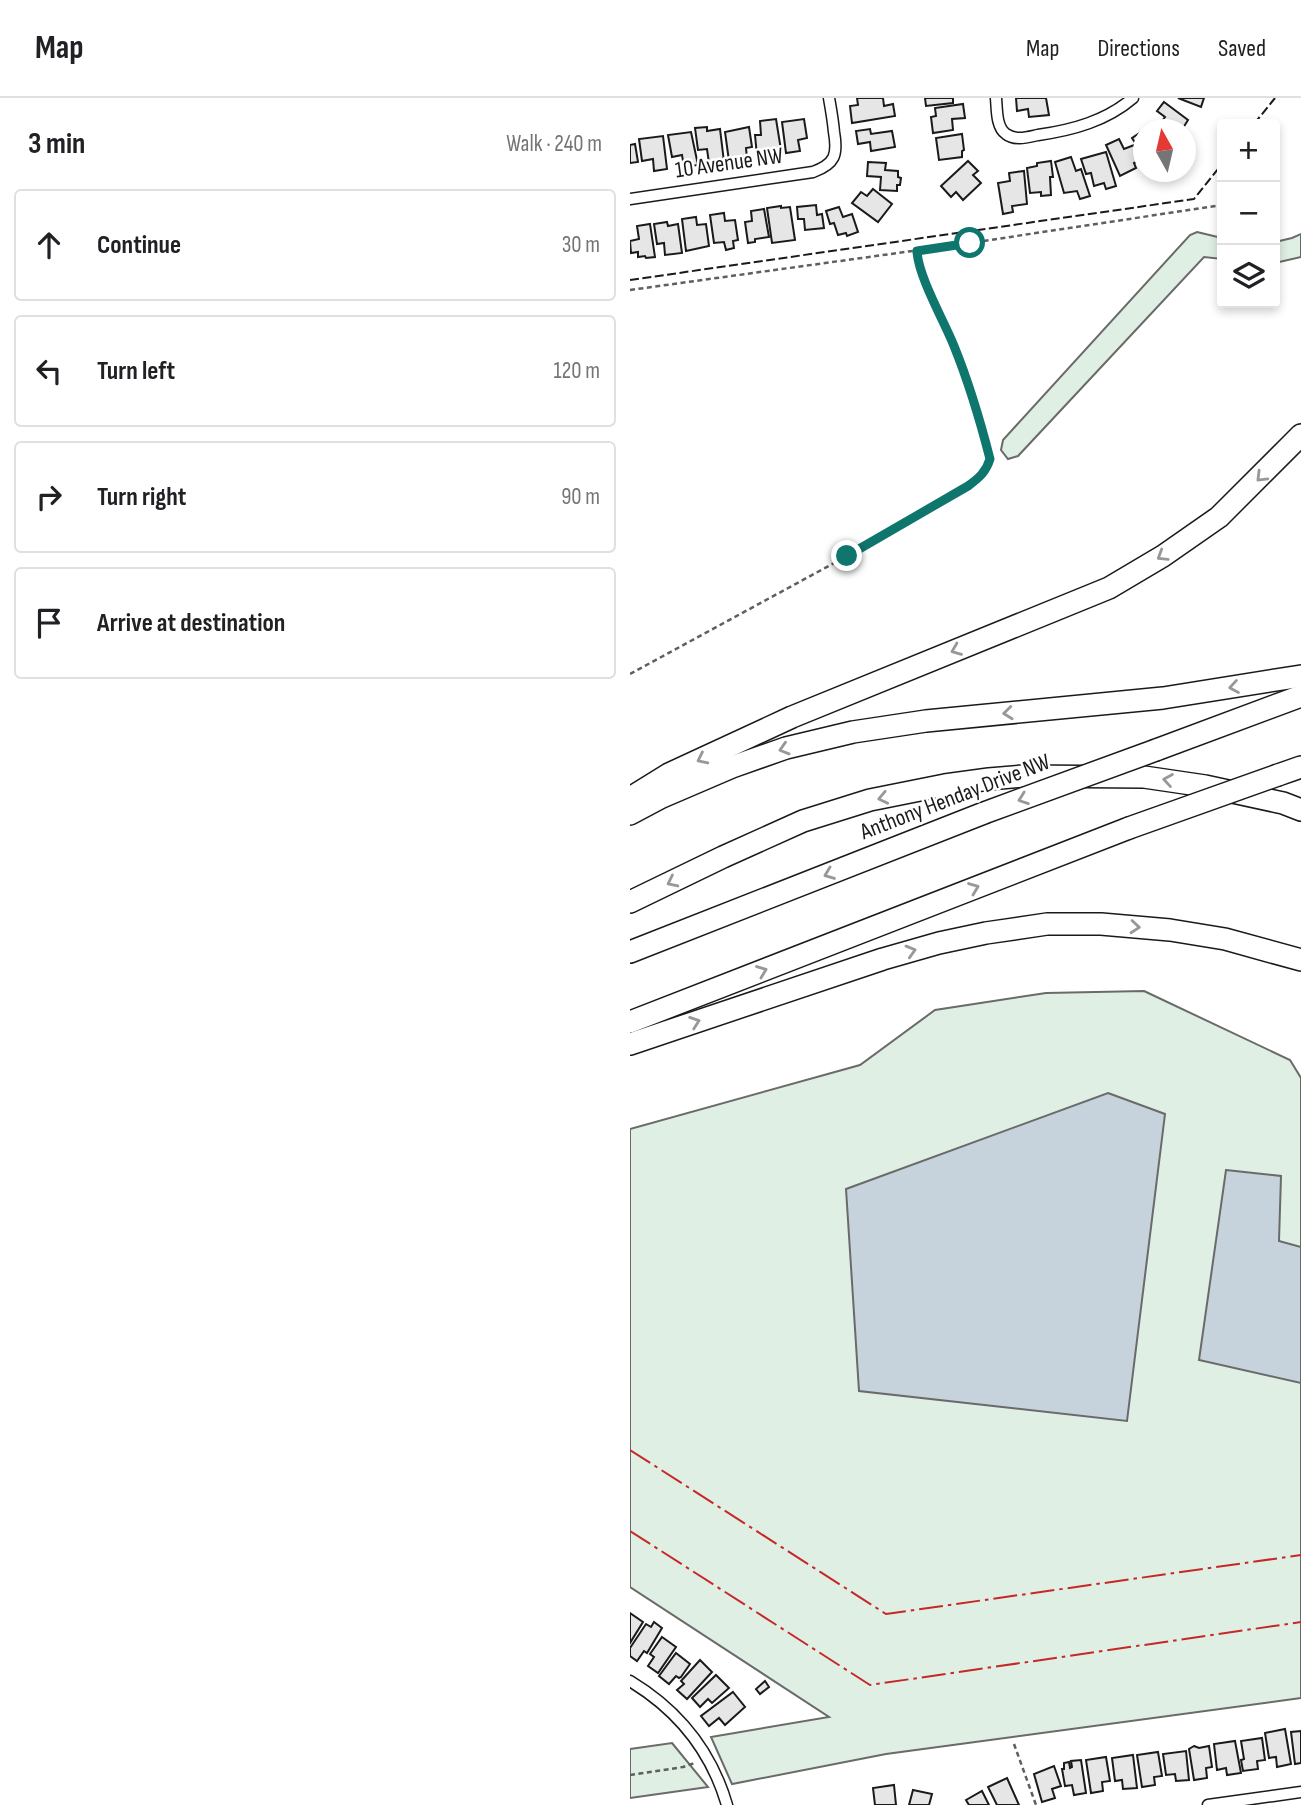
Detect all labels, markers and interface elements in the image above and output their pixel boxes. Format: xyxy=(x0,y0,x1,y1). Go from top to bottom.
text: Map xyxy=(35,28,84,68)
text: Map xyxy=(1026,34,1059,63)
text: Directions xyxy=(1097,34,1180,63)
text: Saved xyxy=(1218,34,1266,63)
north arrow xyxy=(1133,119,1196,182)
map controls xyxy=(1217,119,1280,308)
button: + xyxy=(1217,119,1280,182)
text: 3 min xyxy=(28,126,85,162)
text: Walk · 240 m xyxy=(506,130,602,158)
street label: 10 Avenue NW xyxy=(673,142,785,184)
button: − xyxy=(1217,182,1280,245)
icon: ahead xyxy=(30,226,68,264)
route start xyxy=(954,227,985,258)
text: Continue xyxy=(97,230,181,261)
text: 30 m xyxy=(562,231,600,259)
button: layers xyxy=(1217,245,1280,308)
icon: left xyxy=(30,352,68,390)
text: Turn left xyxy=(97,356,175,387)
text: 120 m xyxy=(554,357,600,385)
one-way arrow xyxy=(1256,468,1269,481)
icon: right xyxy=(30,478,68,516)
text: Turn right xyxy=(97,482,186,513)
text: 90 m xyxy=(561,483,600,511)
route end xyxy=(831,540,862,571)
one-way arrow xyxy=(1157,547,1170,560)
icon: arrive xyxy=(30,604,68,642)
text: Arrive at destination xyxy=(97,608,285,639)
one-way arrow xyxy=(951,642,963,656)
one-way arrow xyxy=(1228,679,1239,694)
one-way arrow xyxy=(1002,705,1013,720)
one-way arrow xyxy=(778,741,790,756)
street label: Anthony Henday Drive NW xyxy=(855,748,1054,846)
one-way arrow xyxy=(697,750,709,764)
one-way arrow xyxy=(1162,773,1174,788)
one-way arrow xyxy=(877,789,889,804)
one-way arrow xyxy=(1017,791,1029,805)
one-way arrow xyxy=(824,866,836,880)
one-way arrow xyxy=(667,873,679,887)
one-way arrow xyxy=(968,883,980,897)
one-way arrow xyxy=(1130,919,1141,934)
one-way arrow xyxy=(904,944,916,959)
one-way arrow xyxy=(755,965,767,979)
one-way arrow xyxy=(688,1016,700,1030)

